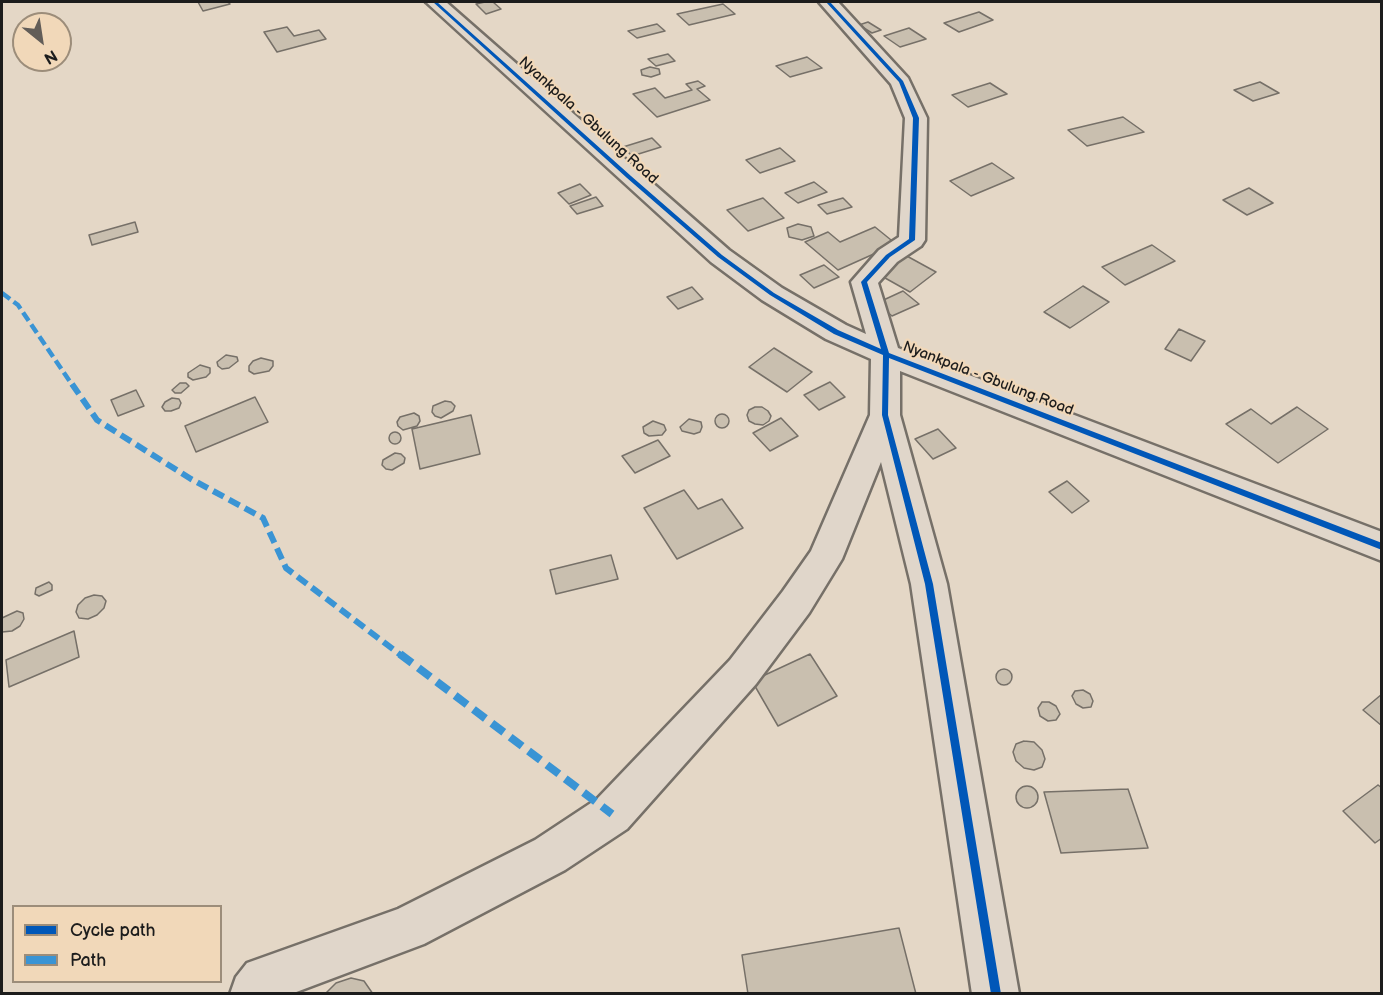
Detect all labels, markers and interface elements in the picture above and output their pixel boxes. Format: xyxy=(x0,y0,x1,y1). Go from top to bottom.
north arrow xyxy=(12,12,72,72)
text: N xyxy=(40,45,60,68)
street label: Nyankpala - Gbulung Road xyxy=(515,54,661,188)
street label: Nyankpala - Gbulung Road xyxy=(900,338,1076,420)
legend xyxy=(12,905,222,983)
text: Cycle path xyxy=(70,920,156,941)
text: Path xyxy=(70,950,106,971)

